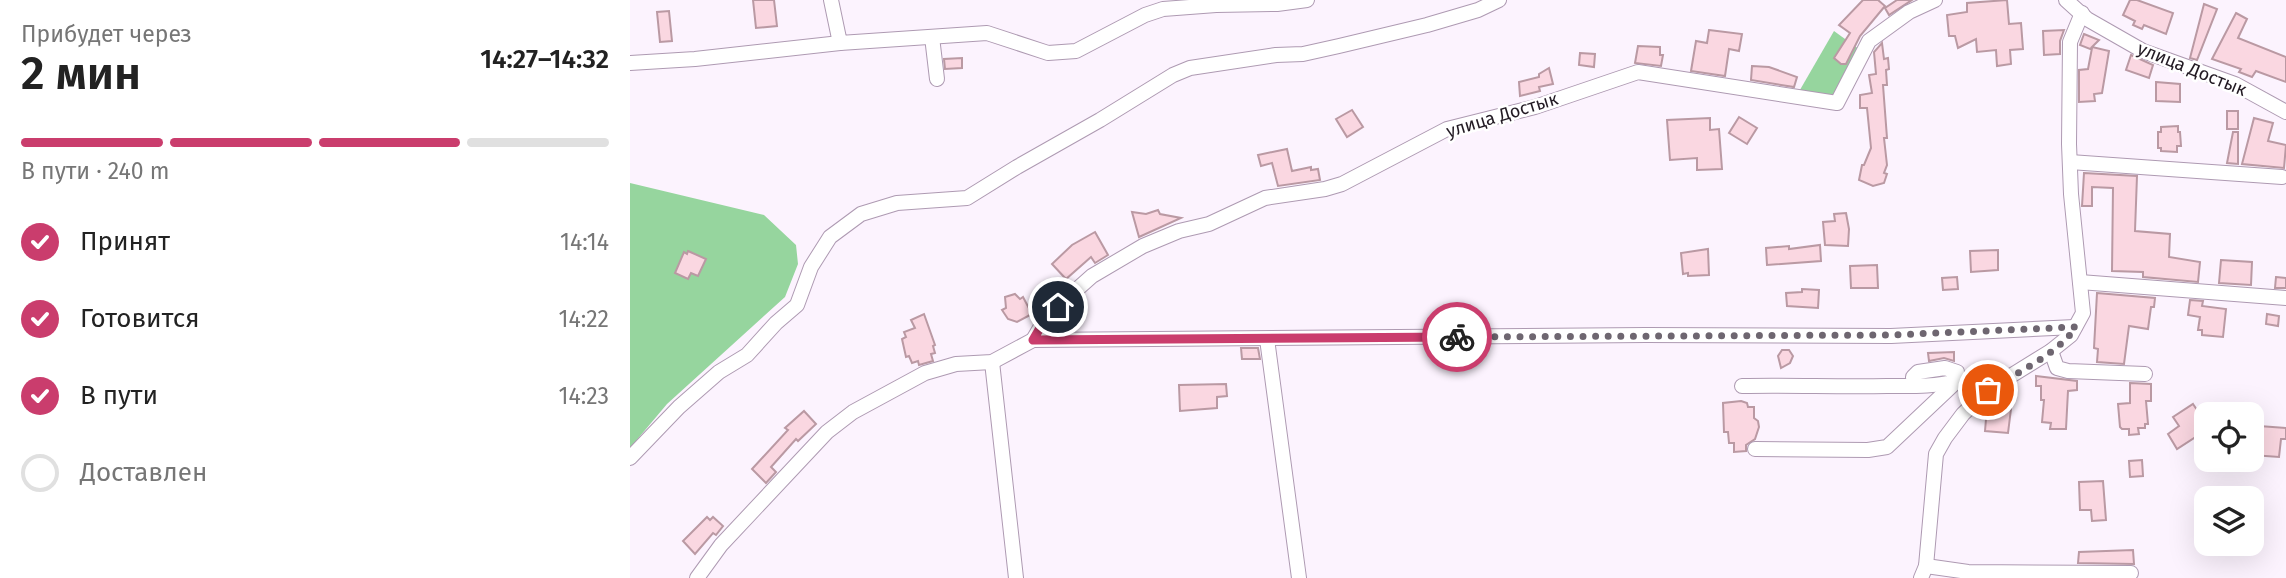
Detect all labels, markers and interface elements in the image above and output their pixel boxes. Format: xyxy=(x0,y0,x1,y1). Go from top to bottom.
text: Прибудет через xyxy=(21,20,192,48)
street label: улица Достык xyxy=(2134,37,2250,101)
text: 14:27–14:32 xyxy=(480,44,609,75)
text: 2 мин xyxy=(21,46,141,101)
street label: улица Достык xyxy=(1443,87,1561,142)
text: В пути · 240 m xyxy=(21,157,170,185)
icon: check xyxy=(21,223,59,261)
text: Принят xyxy=(80,226,170,257)
text: 14:14 xyxy=(560,228,609,256)
pin xyxy=(1028,277,1088,337)
icon: home xyxy=(1039,288,1077,326)
icon: check xyxy=(21,300,59,338)
courier xyxy=(1422,302,1492,372)
text: Готовится xyxy=(80,303,200,334)
text: 14:22 xyxy=(559,305,609,333)
icon: bike xyxy=(1438,318,1476,356)
pin xyxy=(1958,360,2018,420)
icon: bag xyxy=(1969,371,2007,409)
icon: check xyxy=(21,377,59,415)
text: В пути xyxy=(80,380,158,411)
text: 14:23 xyxy=(559,382,609,410)
map controls xyxy=(2194,402,2264,556)
button: locate xyxy=(2194,402,2264,472)
text: Доставлен xyxy=(80,457,207,488)
button: layers xyxy=(2194,486,2264,556)

